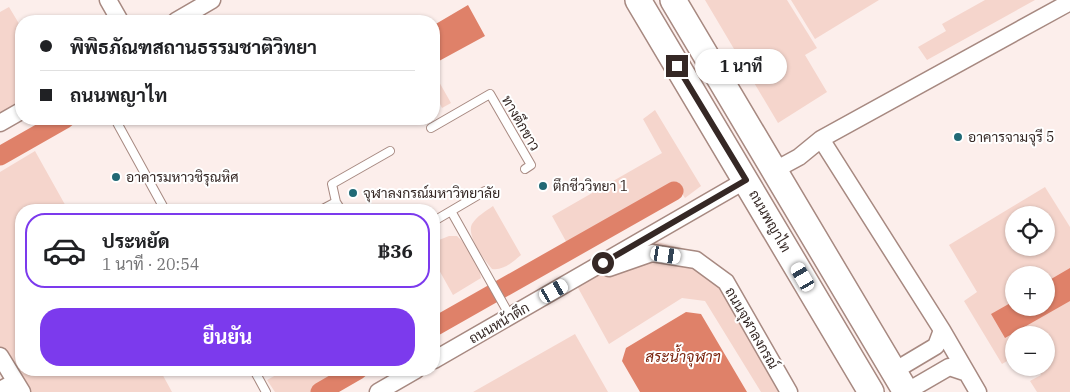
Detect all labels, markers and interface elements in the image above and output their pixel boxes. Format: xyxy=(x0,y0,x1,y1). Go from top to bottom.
text: พิพิธภัณฑสถานธรรมชาติวิทยา xyxy=(70,35,317,59)
callout: 1 นาที xyxy=(694,48,787,84)
route end xyxy=(666,55,688,77)
text: 1 นาที xyxy=(720,56,762,76)
text: ถนนพญาไท xyxy=(70,83,167,107)
street label: ทางตึกขาว xyxy=(498,92,544,154)
place label: อาคารจามจุรี 5 xyxy=(968,128,1054,147)
marker: อาคารจามจุรี 5 xyxy=(952,131,964,143)
place label: อาคารมหาวชิรุณหิศ xyxy=(126,168,239,187)
marker: อาคารมหาวชิรุณหิศ xyxy=(110,171,122,183)
place label: ตึกชีววิทยา 1 xyxy=(553,177,628,195)
marker: ตึกชีววิทยา 1 xyxy=(537,180,549,192)
place label: จุฬาลงกรณ์มหาวิทยาลัย xyxy=(363,184,500,203)
marker: จุฬาลงกรณ์มหาวิทยาลัย xyxy=(347,187,359,199)
street label: ถนนพญาไท xyxy=(745,187,795,255)
map controls xyxy=(1005,206,1055,376)
button: locate xyxy=(1005,206,1055,256)
icon: car xyxy=(42,228,87,273)
text: ประหยัด xyxy=(102,229,170,253)
text: ฿36 xyxy=(377,239,413,263)
car xyxy=(650,245,681,265)
route start xyxy=(592,252,614,274)
text: 1 นาที · 20:54 xyxy=(102,254,199,274)
car xyxy=(789,260,816,294)
button: + xyxy=(1005,266,1055,316)
car xyxy=(537,277,570,305)
street label: ถนนจุฬาลงกรณ์ xyxy=(720,284,783,373)
street label: ถนนหน้าตึก xyxy=(465,298,533,348)
button: ยืนยัน xyxy=(40,308,415,366)
button: − xyxy=(1005,326,1055,376)
water label: สระน้ำจุฬาฯ xyxy=(645,344,721,368)

